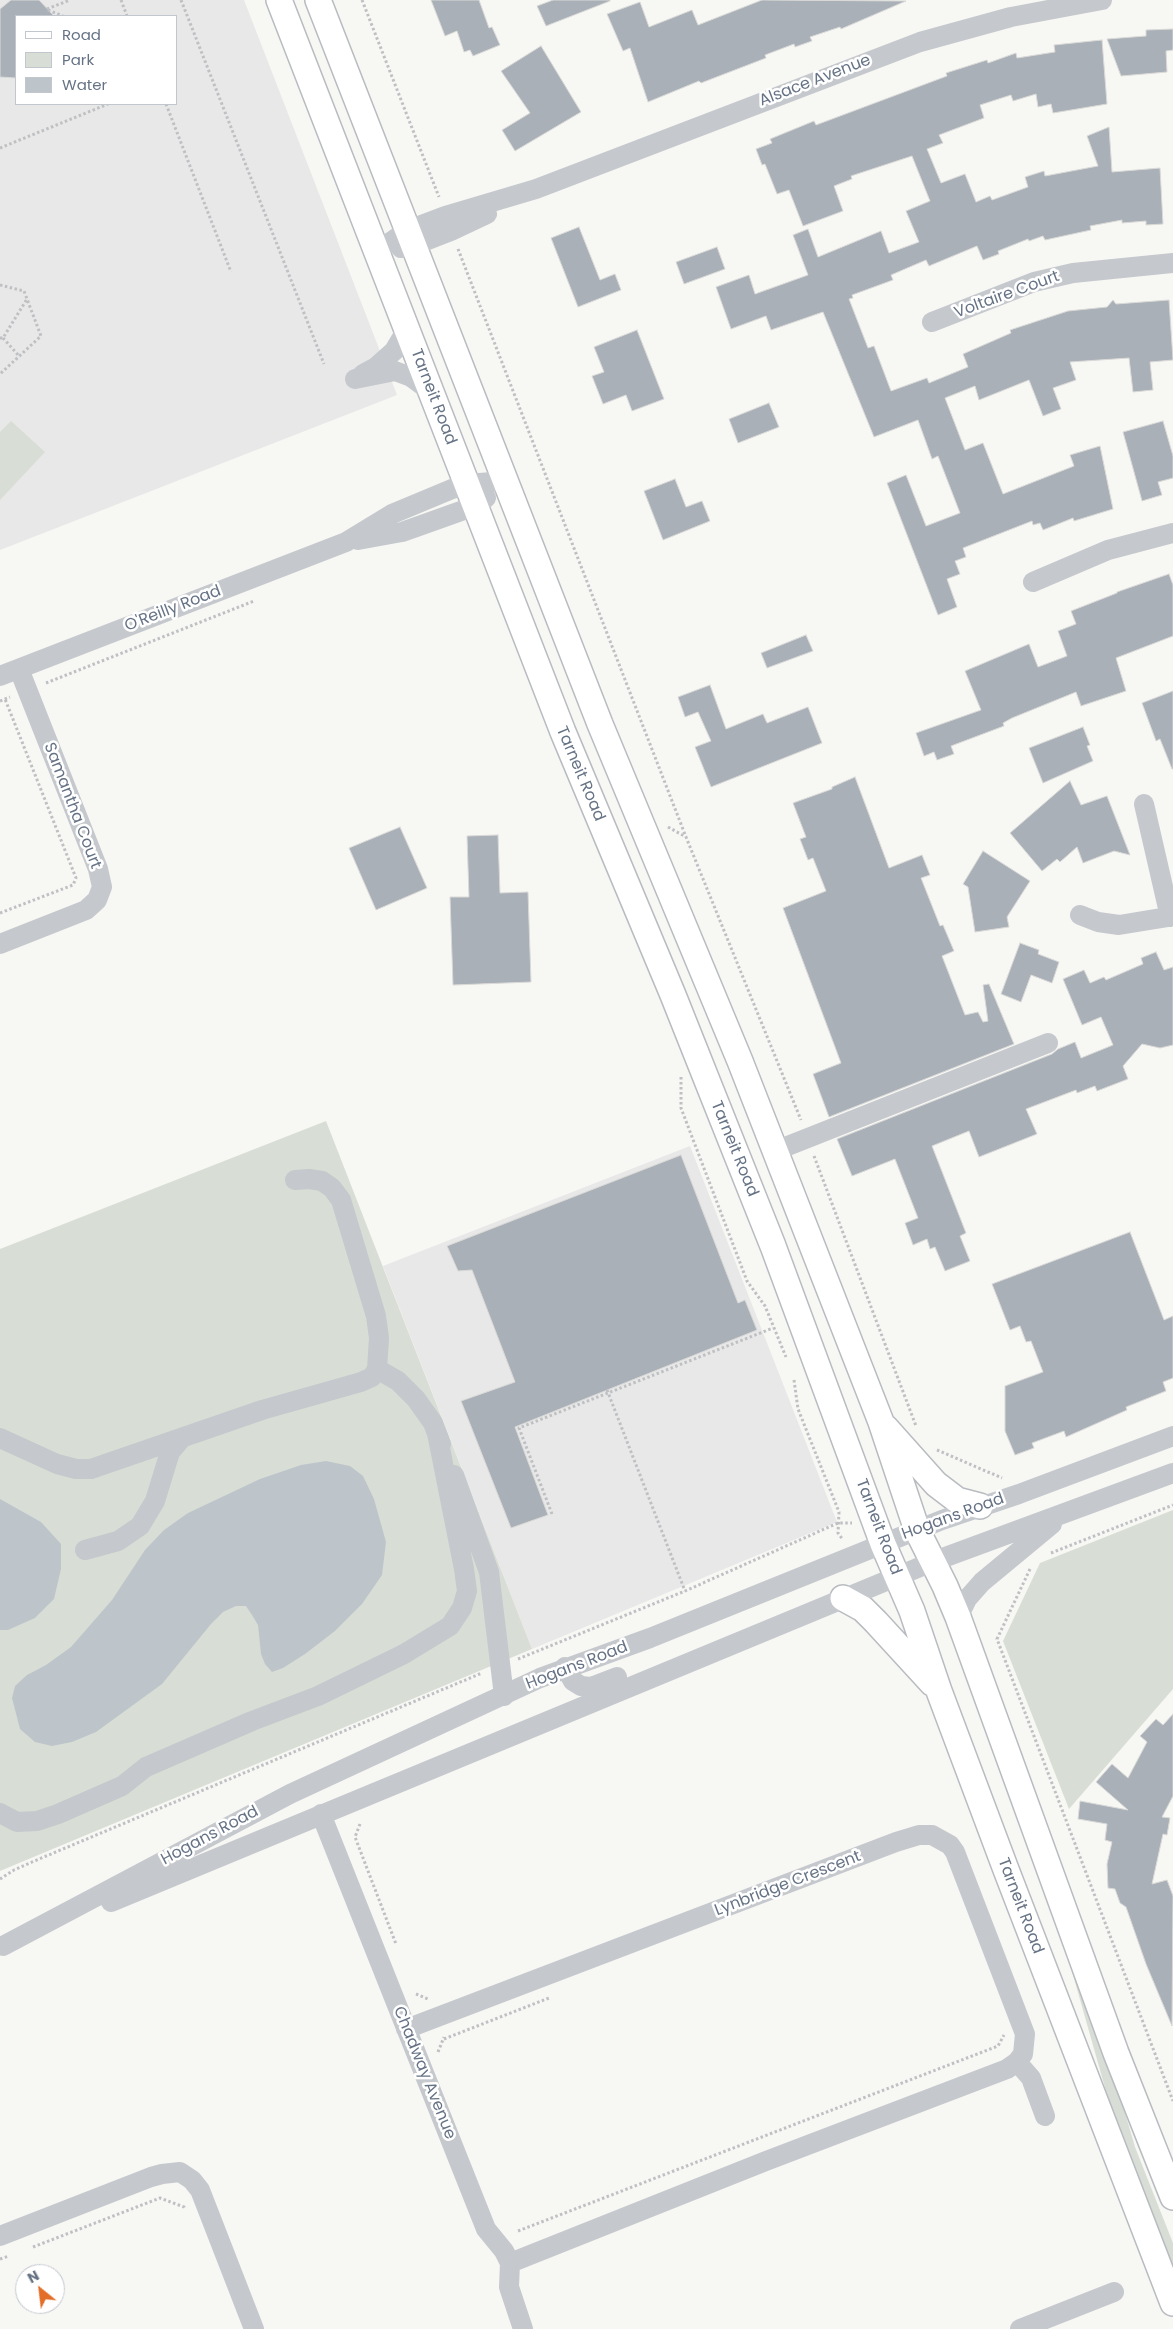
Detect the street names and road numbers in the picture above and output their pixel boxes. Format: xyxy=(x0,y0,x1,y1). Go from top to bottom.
street label: Alsace Avenue xyxy=(757,51,873,111)
street label: Voltaire Court xyxy=(952,267,1062,323)
street label: Tarneit Road xyxy=(406,346,460,448)
street label: O'Reilly Road xyxy=(122,582,224,636)
street label: Tarneit Road xyxy=(551,724,609,824)
street label: Samantha Court xyxy=(39,740,105,872)
street label: Tarneit Road xyxy=(706,1098,762,1200)
street label: Tarneit Road xyxy=(851,1476,905,1578)
street label: Hogans Road xyxy=(899,1490,1007,1544)
street label: Hogans Road xyxy=(523,1638,631,1694)
street label: Hogans Road xyxy=(158,1802,262,1870)
street label: Lynbridge Crescent xyxy=(712,1847,864,1921)
street label: Tarneit Road xyxy=(993,1855,1047,1957)
street label: Chadway Avenue xyxy=(389,2004,459,2142)

